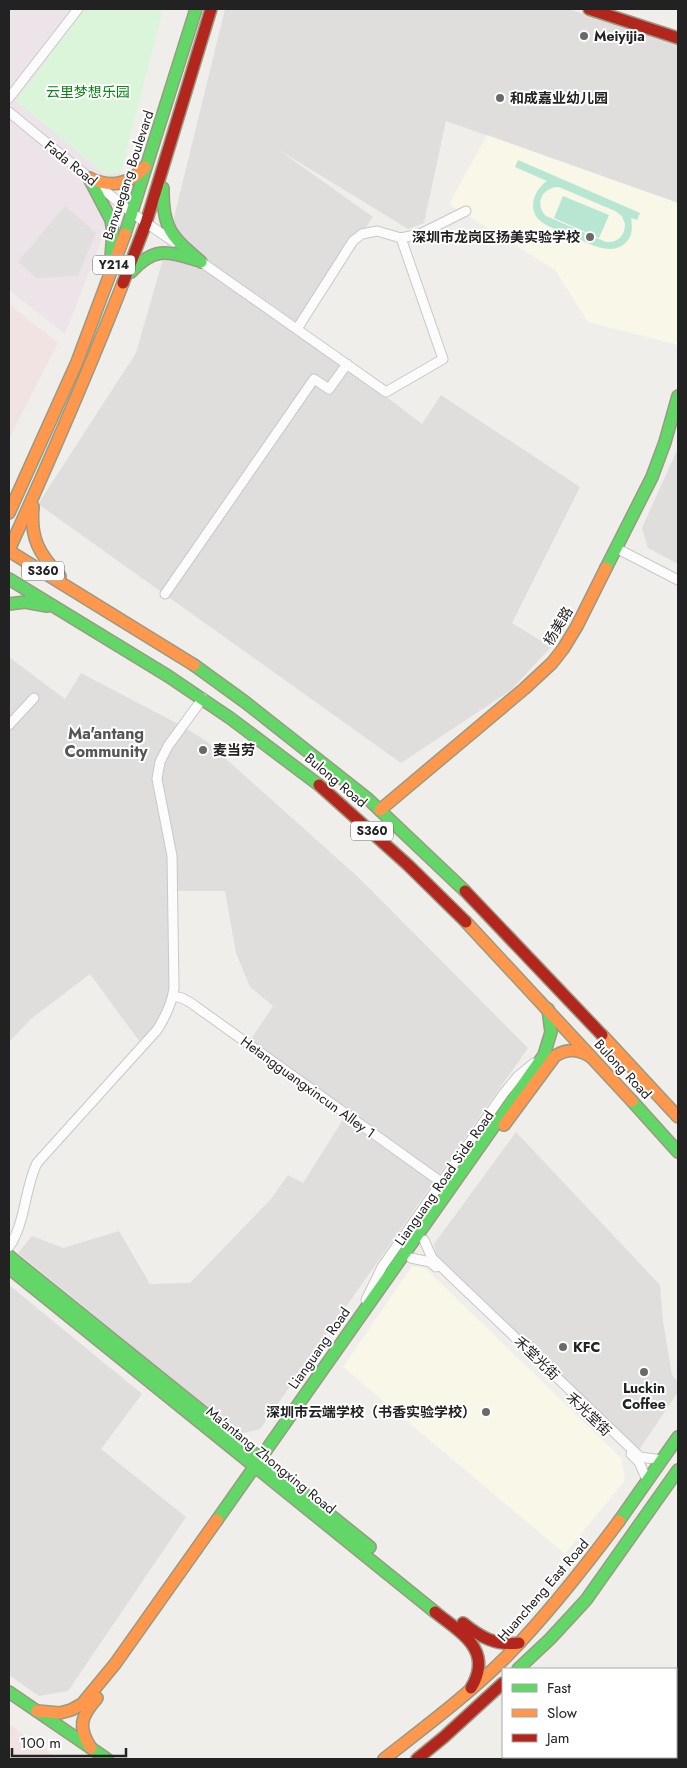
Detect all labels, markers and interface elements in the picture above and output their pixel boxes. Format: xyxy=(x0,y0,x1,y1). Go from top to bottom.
place label: Meiyijia xyxy=(594,26,645,46)
marker: Meiyijia xyxy=(578,30,590,42)
park label: 云里梦想乐园 xyxy=(46,82,130,102)
place label: 和成嘉业幼儿园 xyxy=(510,88,608,108)
marker: 和成嘉业幼儿园 xyxy=(494,92,506,104)
street label: Banxuegang Boulevard xyxy=(98,108,158,242)
street label: Fada Road xyxy=(40,136,102,190)
place label: 深圳市龙岗区扬美实验学校 xyxy=(412,227,580,247)
marker: 深圳市龙岗区扬美实验学校 xyxy=(584,231,596,243)
road number: Y214 xyxy=(93,256,135,274)
road number: S360 xyxy=(22,562,64,580)
street label: 杨美路 xyxy=(539,603,577,649)
district label: Ma'antang Community xyxy=(64,722,148,763)
place label: 麦当劳 xyxy=(213,740,255,760)
marker: 麦当劳 xyxy=(197,744,209,756)
street label: Bulong Road xyxy=(301,748,371,812)
road number: S360 xyxy=(351,821,393,840)
street label: Hetangguangxincun Alley 1 xyxy=(237,1031,379,1143)
street label: Bulong Road xyxy=(590,1034,656,1104)
street label: Lianguang Road Side Road xyxy=(390,1106,498,1250)
street label: Lianguang Road xyxy=(283,1303,355,1393)
street label: 禾堂光街 xyxy=(510,1331,564,1385)
place label: KFC xyxy=(573,1337,600,1357)
marker: KFC xyxy=(557,1341,569,1353)
marker: Luckin Coffee xyxy=(638,1366,650,1378)
place label: Luckin Coffee xyxy=(622,1378,666,1414)
street label: 禾光堂街 xyxy=(562,1387,616,1441)
street label: Ma'antang Zhongxing Road xyxy=(202,1402,340,1518)
place label: 深圳市云端学校（书香实验学校） xyxy=(266,1402,476,1422)
marker: 深圳市云端学校（书香实验学校） xyxy=(480,1406,492,1418)
street label: Huancheng East Road xyxy=(493,1534,593,1646)
legend xyxy=(502,1668,677,1758)
text: Fast xyxy=(547,1677,571,1699)
text: Slow xyxy=(547,1702,578,1724)
scale bar xyxy=(12,1726,126,1758)
text: Jam xyxy=(545,1727,570,1749)
text: 100 m xyxy=(20,1732,61,1754)

